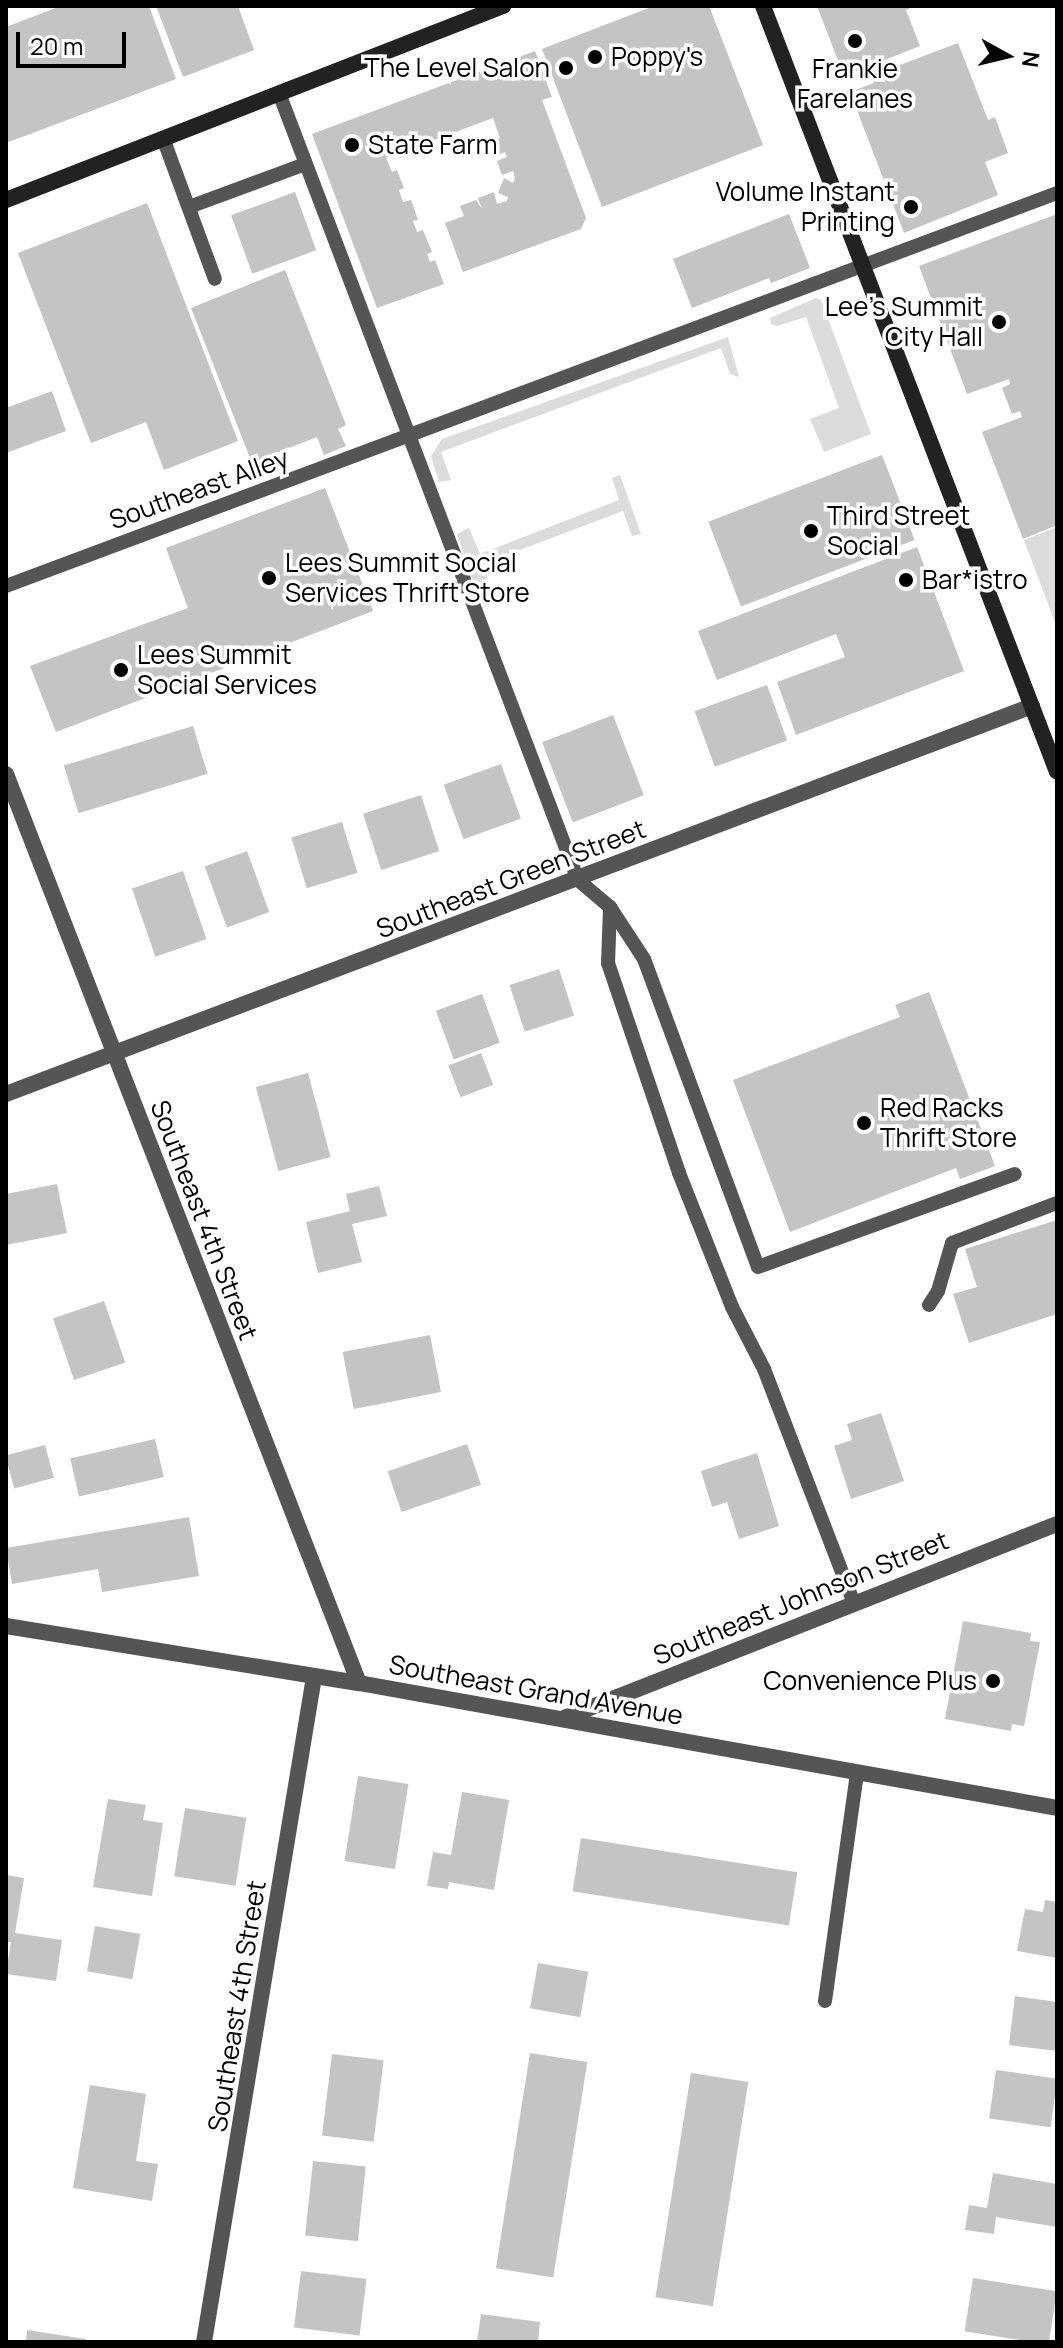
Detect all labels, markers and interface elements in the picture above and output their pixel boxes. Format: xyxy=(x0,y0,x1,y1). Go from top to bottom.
scale bar xyxy=(20,16,130,66)
north arrow xyxy=(967,16,1047,96)
text: 20 m xyxy=(30,29,83,62)
marker: Frankie Farelanes xyxy=(846,32,864,50)
place label: Poppy's xyxy=(611,41,703,73)
marker: Poppy's xyxy=(586,48,604,66)
text: N xyxy=(1015,49,1047,69)
place label: The Level Salon xyxy=(364,52,550,84)
place label: Frankie Farelanes xyxy=(797,53,913,114)
marker: The Level Salon xyxy=(557,59,575,77)
place label: State Farm xyxy=(368,129,498,161)
marker: State Farm xyxy=(343,136,361,154)
place label: Volume Instant Printing xyxy=(716,176,895,238)
marker: Volume Instant Printing xyxy=(902,198,920,216)
place label: Lee's Summit City Hall xyxy=(825,291,983,352)
marker: Lee's Summit City Hall xyxy=(990,313,1008,331)
street label: Southeast Alley xyxy=(105,442,293,536)
place label: Third Street Social xyxy=(827,500,970,562)
marker: Third Street Social xyxy=(802,522,820,540)
place label: Lees Summit Social Services Thrift Store xyxy=(285,547,530,608)
place label: Bar*istro xyxy=(922,564,1028,596)
marker: Lees Summit Social Services Thrift Store xyxy=(260,569,278,587)
marker: Bar*istro xyxy=(897,571,915,589)
place label: Lees Summit Social Services xyxy=(137,639,317,700)
marker: Lees Summit Social Services xyxy=(112,661,130,679)
street label: Southeast Green Street xyxy=(372,813,650,945)
place label: Red Racks Thrift Store xyxy=(880,1092,1017,1154)
street label: Southeast 4th Street xyxy=(144,1096,264,1344)
marker: Red Racks Thrift Store xyxy=(855,1114,873,1132)
street label: Southeast Johnson Street xyxy=(649,1524,953,1672)
street label: Southeast Grand Avenue xyxy=(387,1649,685,1731)
place label: Convenience Plus xyxy=(763,1665,977,1697)
marker: Convenience Plus xyxy=(984,1672,1002,1690)
street label: Southeast 4th Street xyxy=(202,1878,272,2134)

